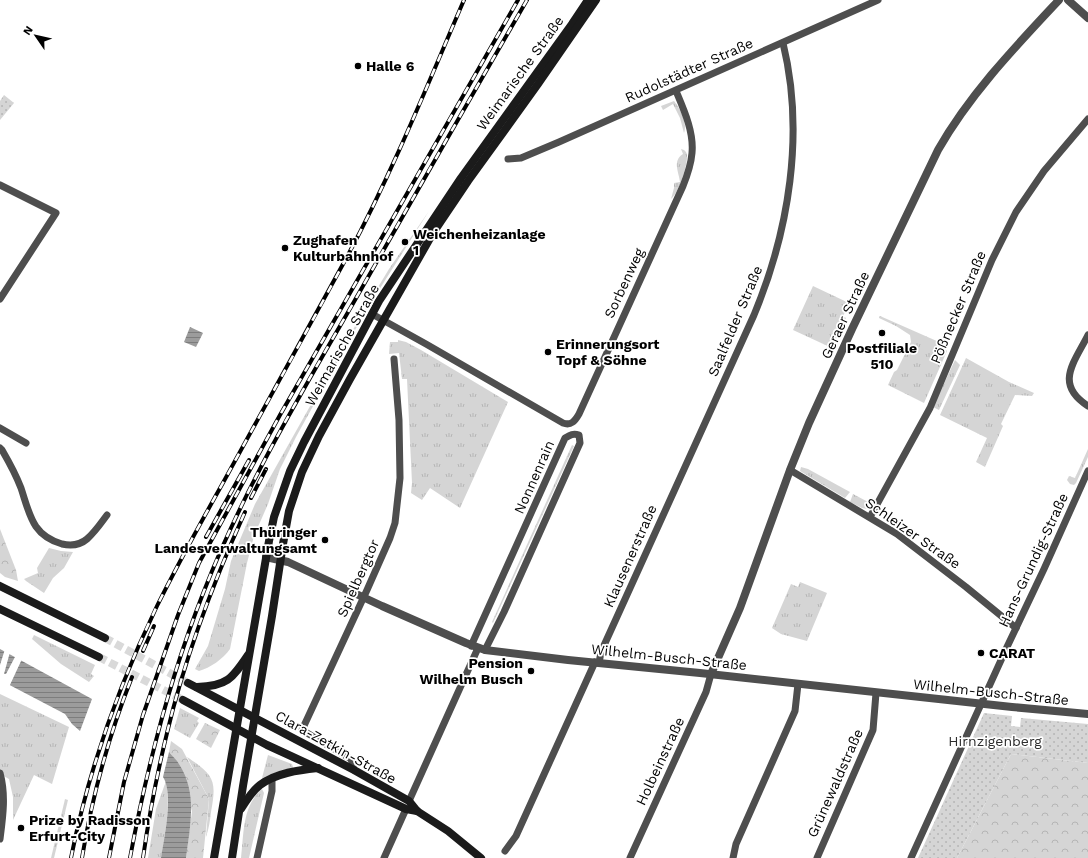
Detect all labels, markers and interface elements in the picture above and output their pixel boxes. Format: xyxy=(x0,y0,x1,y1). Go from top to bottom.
street label: Weimarische Straße xyxy=(473,13,567,133)
north arrow xyxy=(16,16,56,56)
text: N xyxy=(20,24,36,38)
street label: Rudolstädter Straße xyxy=(623,35,755,105)
place label: Halle 6 xyxy=(366,58,415,74)
marker: Halle 6 xyxy=(353,61,363,71)
place label: Weichenheizanlage 1 xyxy=(413,226,545,258)
place label: Zughafen Kulturbahnhof xyxy=(293,232,394,264)
marker: Weichenheizanlage 1 xyxy=(400,237,410,247)
marker: Zughafen Kulturbahnhof xyxy=(280,243,290,253)
street label: Sorbenweg xyxy=(601,245,647,321)
street label: Pößnecker Straße xyxy=(927,248,989,366)
street label: Saalfelder Straße xyxy=(704,263,766,379)
street label: Geraer Straße xyxy=(818,269,872,361)
street label: Weimarische Straße xyxy=(302,281,382,409)
marker: Postfiliale 510 xyxy=(877,328,887,338)
place label: Erinnerungsort Topf & Söhne xyxy=(556,336,659,368)
place label: Postfiliale 510 xyxy=(847,340,917,372)
marker: Erinnerungsort Topf & Söhne xyxy=(543,347,553,357)
street label: Nonnenrain xyxy=(511,438,557,516)
street label: Hans-Grundig-Straße xyxy=(995,490,1071,630)
street label: Schleizer Straße xyxy=(862,494,964,572)
street label: Klausenerstraße xyxy=(600,502,660,610)
place label: Thüringer Landesverwaltungsamt xyxy=(155,524,317,556)
marker: Thüringer Landesverwaltungsamt xyxy=(320,535,330,545)
street label: Spielbergtor xyxy=(334,536,382,619)
street label: Wilhelm-Busch-Straße xyxy=(590,641,748,673)
place label: CARAT xyxy=(989,645,1035,661)
marker: CARAT xyxy=(976,648,986,658)
place label: Pension Wilhelm Busch xyxy=(420,655,523,687)
marker: Pension Wilhelm Busch xyxy=(526,666,536,676)
street label: Wilhelm-Busch-Straße xyxy=(912,676,1070,708)
street label: Clara-Zetkin-Straße xyxy=(273,707,399,787)
street label: Holbeinstraße xyxy=(633,714,687,808)
street label: Grünewaldstraße xyxy=(804,726,866,840)
park label: Hirnzigenberg xyxy=(948,733,1042,749)
place label: Prize by Radisson Erfurt-City xyxy=(29,812,150,844)
marker: Prize by Radisson Erfurt-City xyxy=(16,823,26,833)

